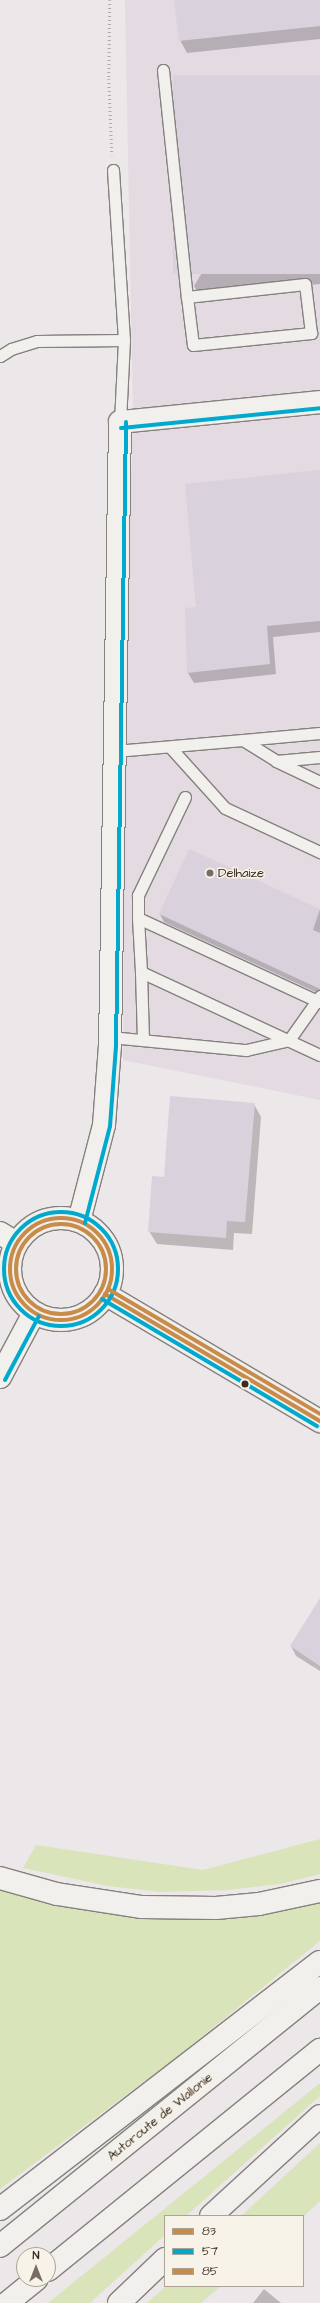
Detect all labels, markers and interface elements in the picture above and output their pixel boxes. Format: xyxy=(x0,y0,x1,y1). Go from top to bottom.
place label: Delhaize xyxy=(218,865,264,881)
marker: Delhaize xyxy=(205,868,215,878)
unlabelled marker xyxy=(240,1379,250,1389)
street label: Autoroute de Wallonie xyxy=(104,2070,216,2164)
legend xyxy=(164,2215,304,2287)
text: 83 xyxy=(202,2223,216,2240)
text: 57 xyxy=(202,2243,218,2260)
north arrow xyxy=(16,2247,56,2287)
text: N xyxy=(33,2248,39,2263)
text: 85 xyxy=(202,2263,218,2280)

